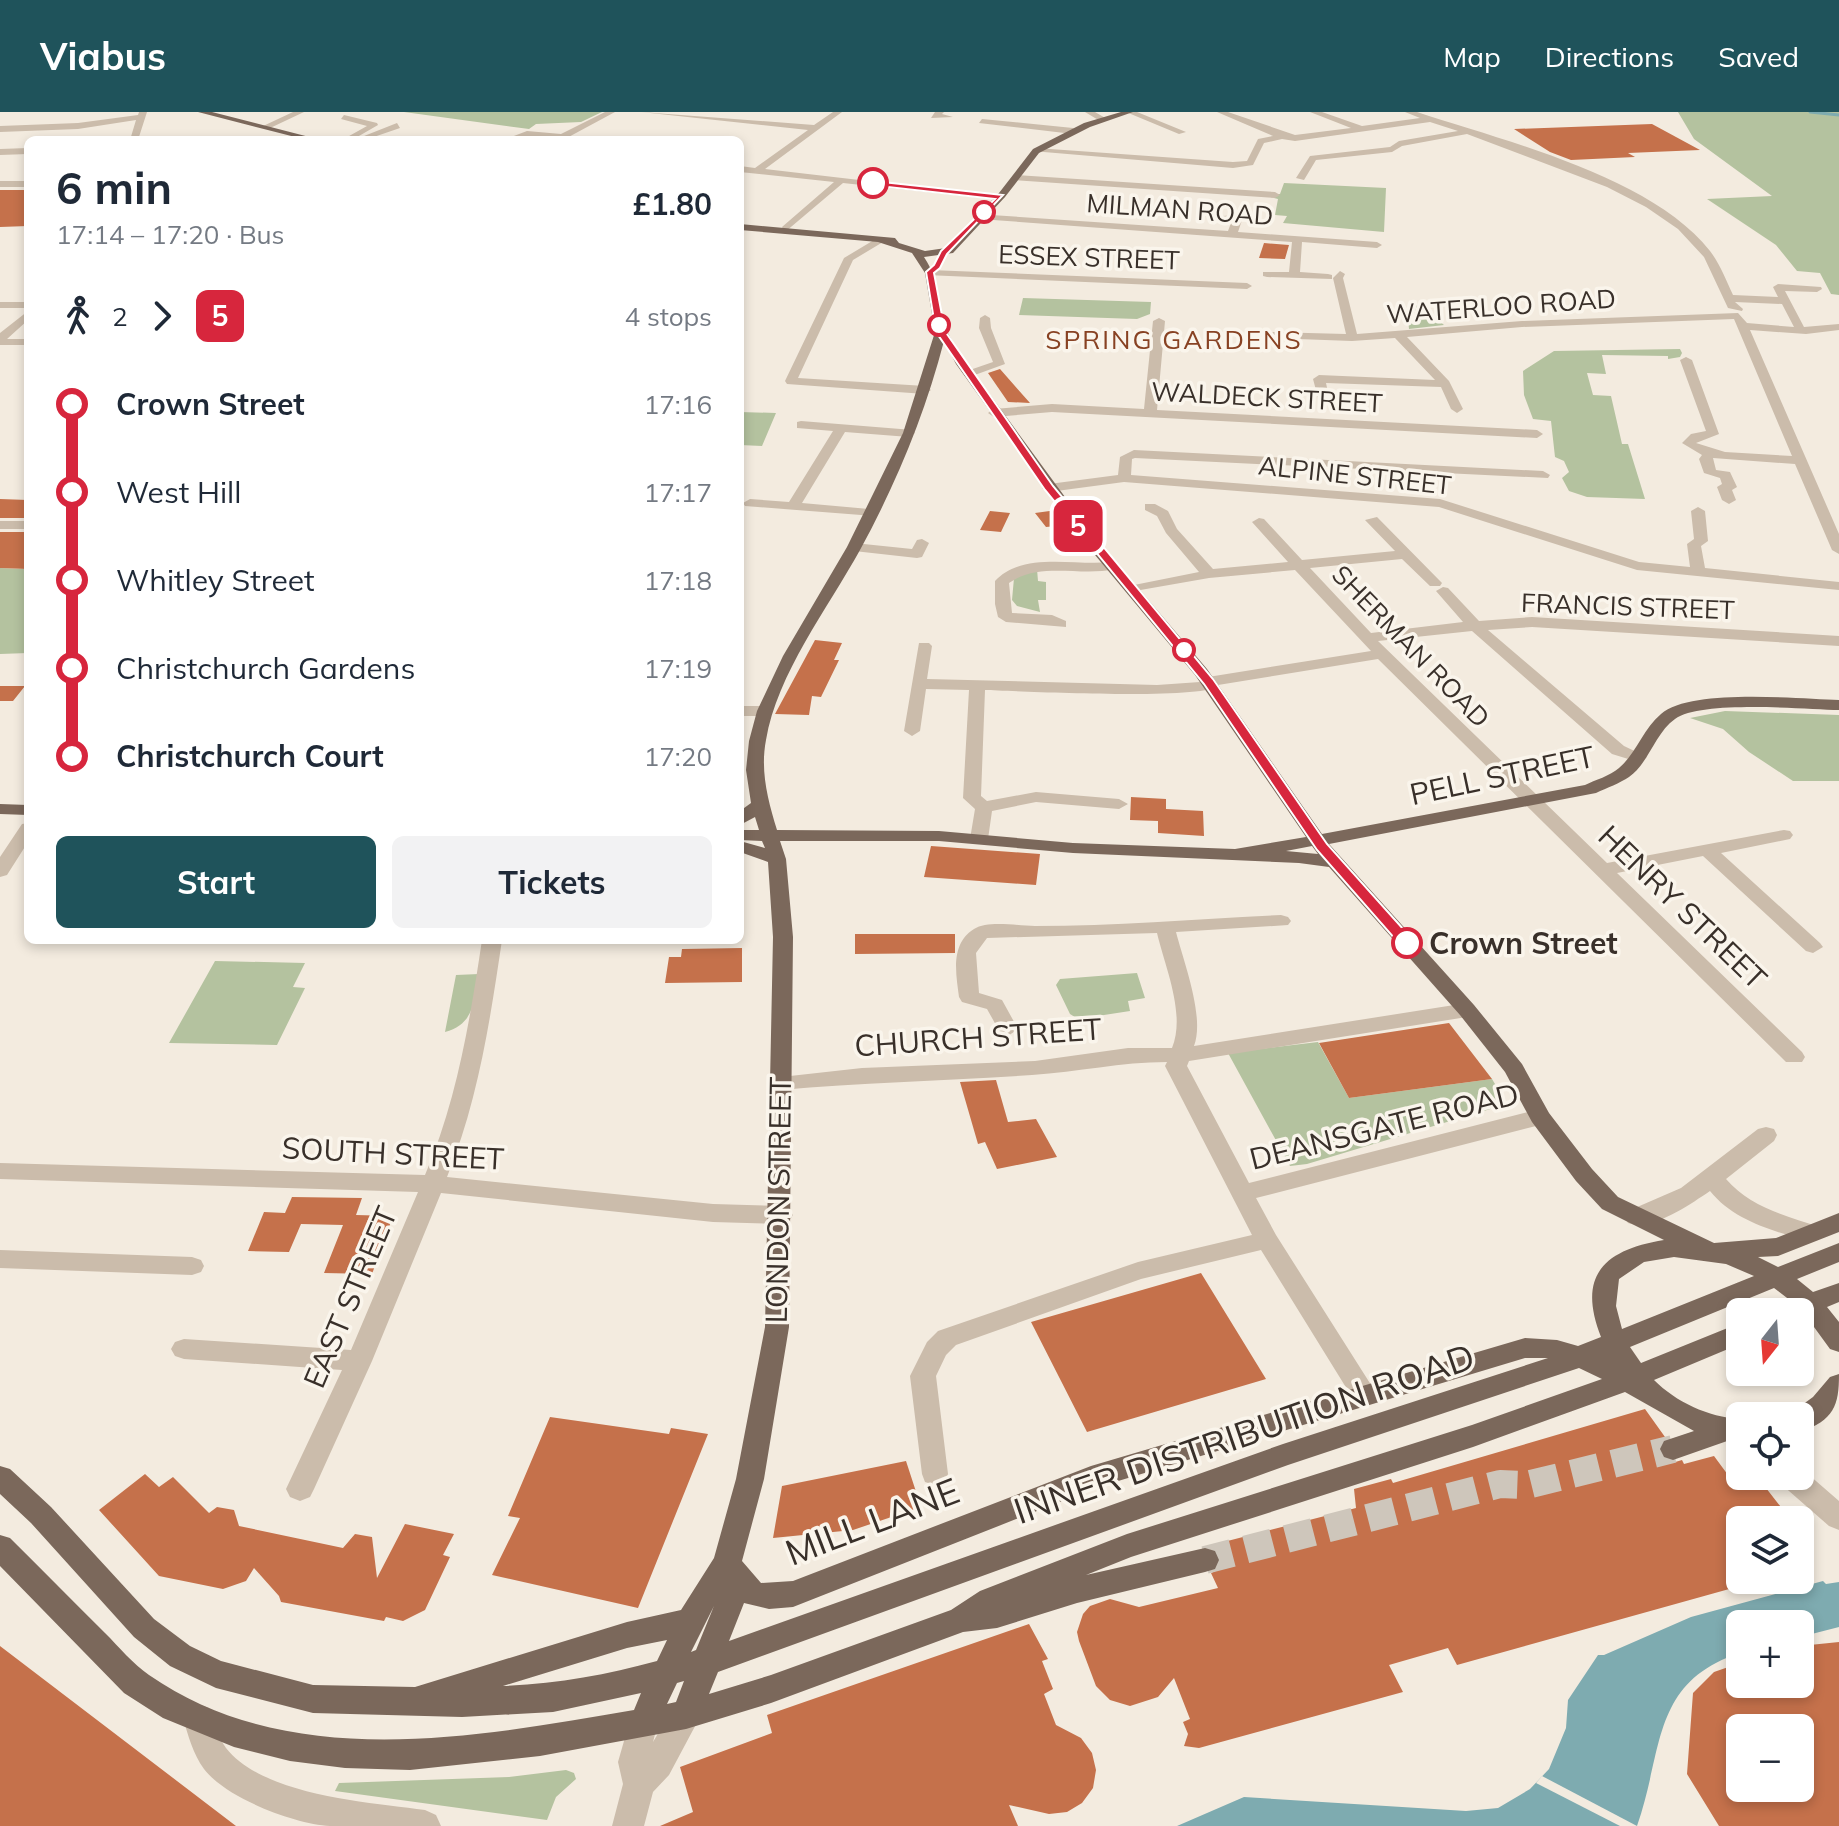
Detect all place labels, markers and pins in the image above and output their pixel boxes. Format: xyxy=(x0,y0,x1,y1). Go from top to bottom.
unlabelled marker xyxy=(858,168,888,198)
unlabelled marker xyxy=(973,201,995,223)
unlabelled marker xyxy=(928,314,950,336)
unlabelled marker xyxy=(1173,639,1195,661)
place label: Crown Street xyxy=(1429,924,1618,962)
marker: Crown Street xyxy=(1392,928,1422,958)

